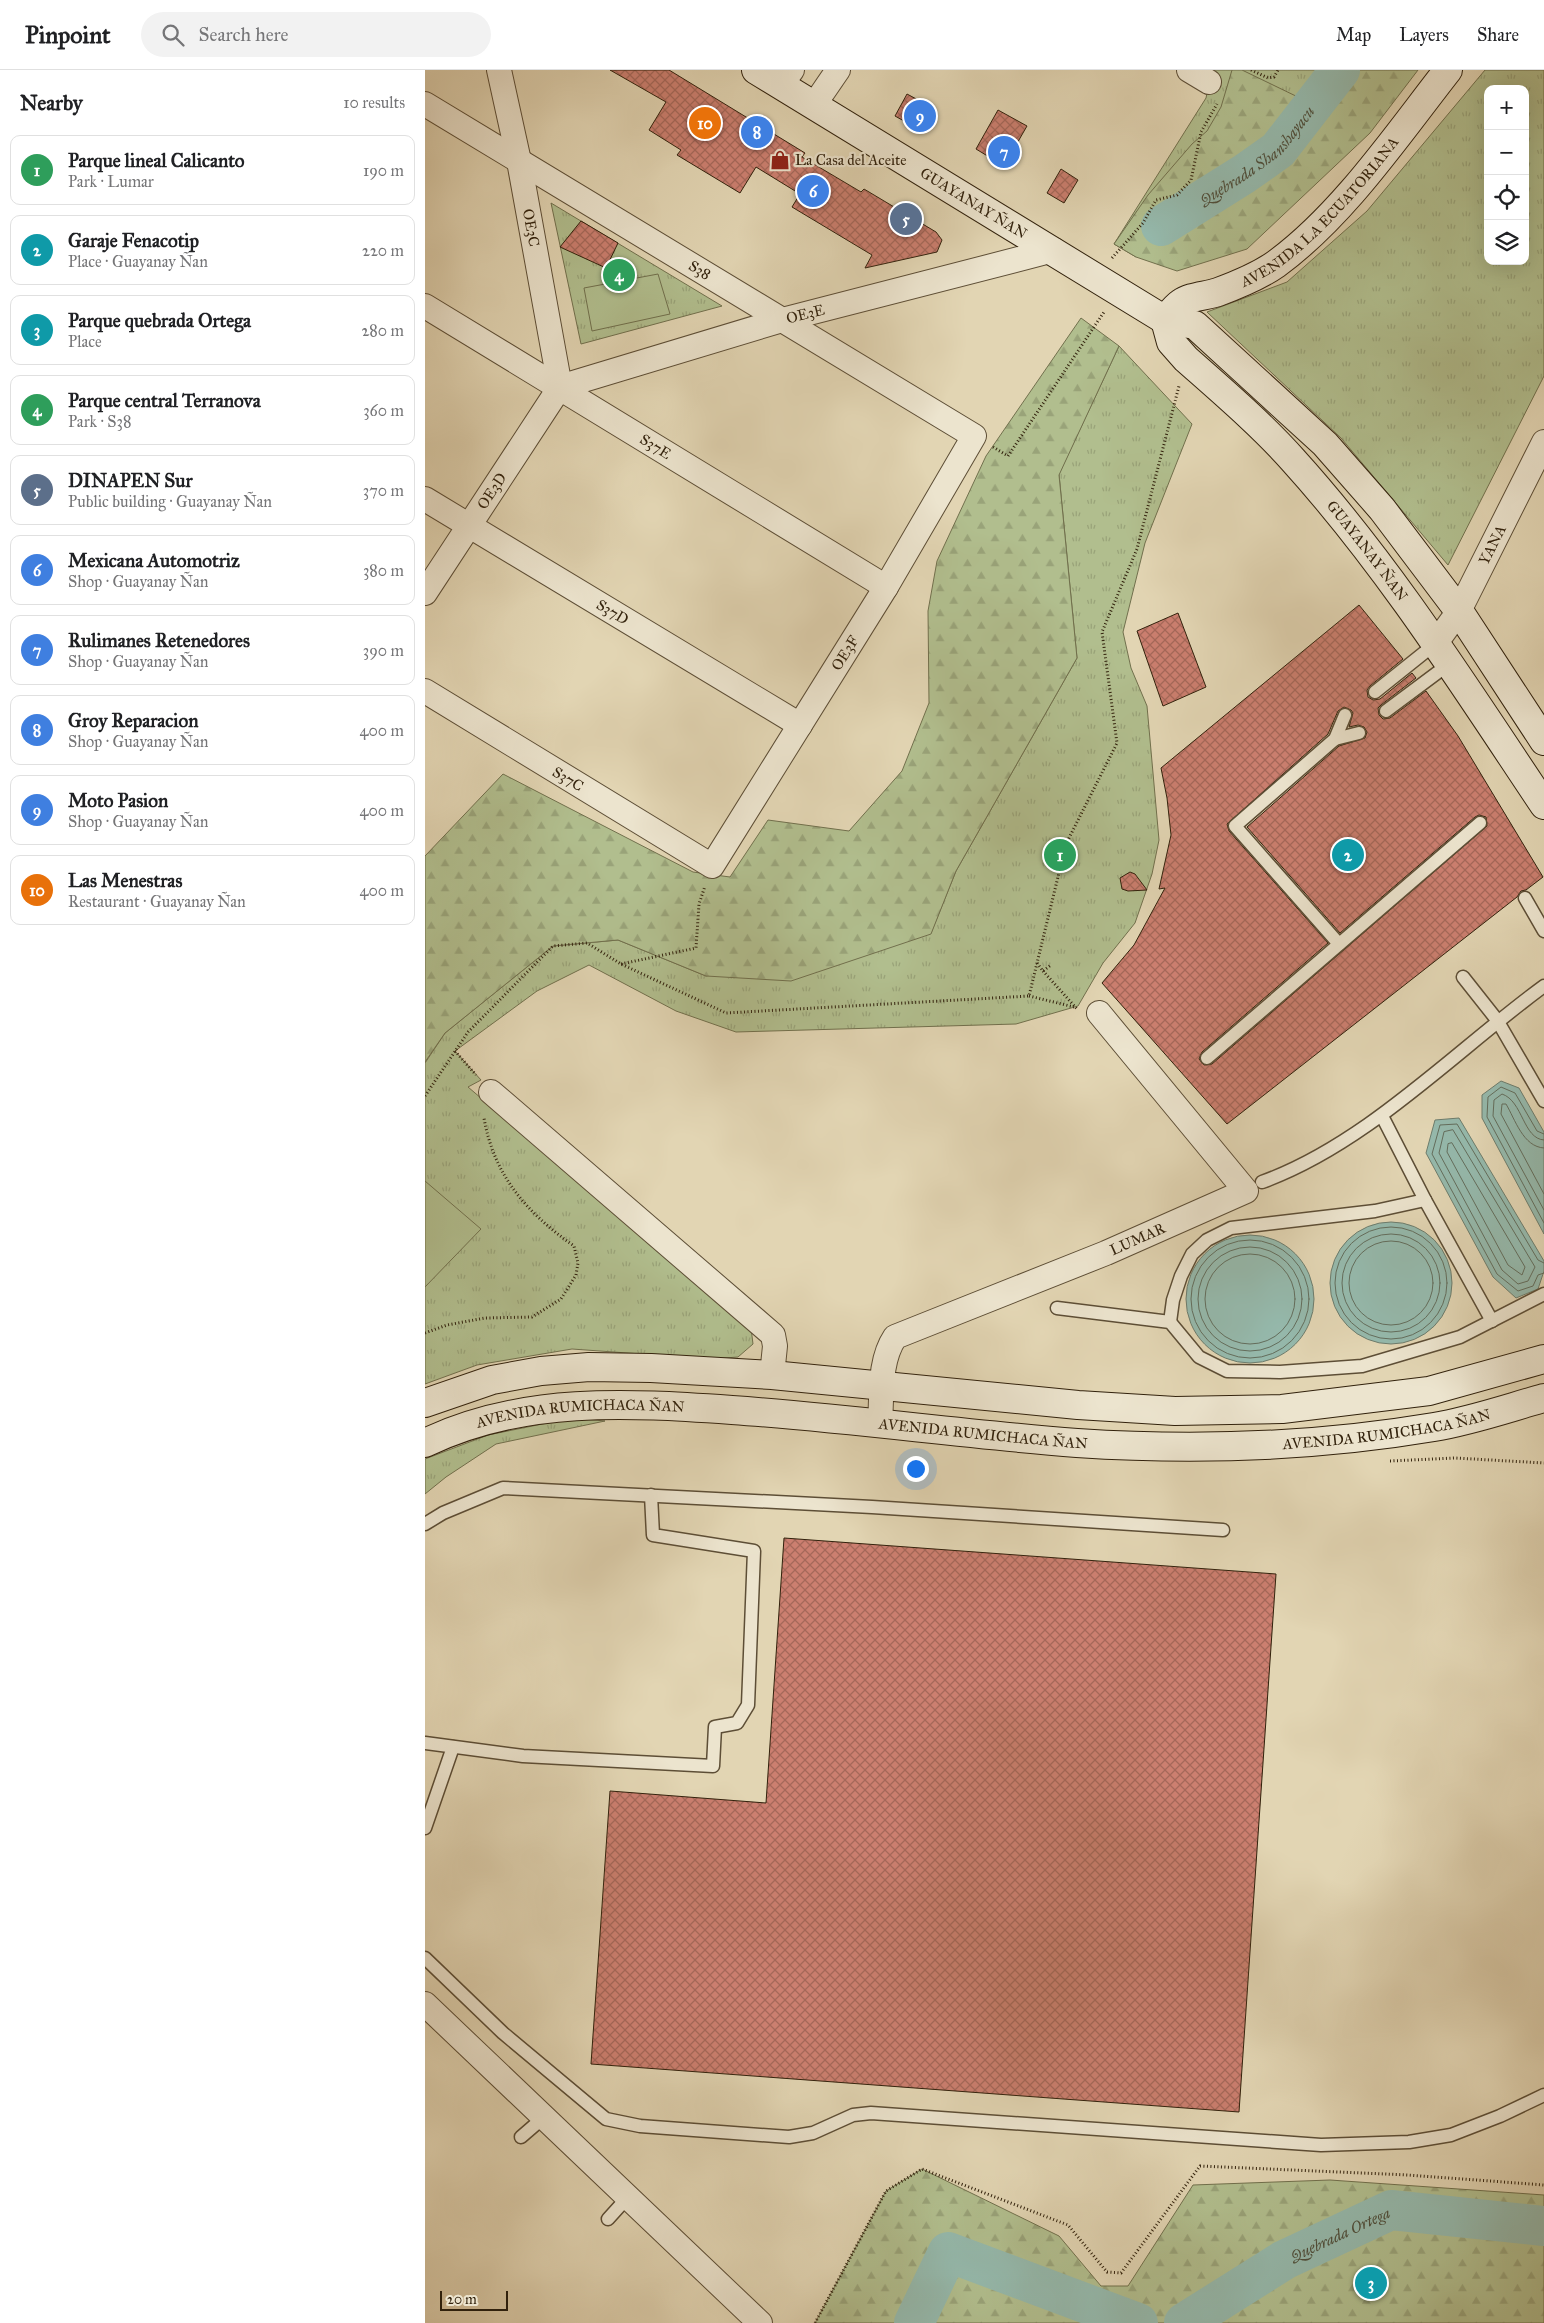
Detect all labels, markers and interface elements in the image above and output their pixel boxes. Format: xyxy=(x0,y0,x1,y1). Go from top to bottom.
search box xyxy=(141,12,491,57)
text: Pinpoint xyxy=(25,20,111,50)
icon: search xyxy=(159,21,187,49)
text: Search here xyxy=(199,23,289,46)
text: Map xyxy=(1336,24,1371,46)
text: Layers xyxy=(1399,24,1449,46)
text: Share xyxy=(1477,24,1519,46)
map controls xyxy=(1484,85,1529,265)
button: + xyxy=(1484,85,1529,130)
text: Nearby xyxy=(20,90,83,116)
text: 10 results xyxy=(343,93,405,112)
pin: 9 xyxy=(904,97,936,135)
water label: Quebrada Shanshayacu xyxy=(1195,102,1318,210)
pin: 10 xyxy=(689,104,721,142)
pin: 8 xyxy=(741,113,773,151)
button: − xyxy=(1484,130,1529,175)
pin: 7 xyxy=(988,133,1020,171)
street label: AVENIDA LA ECUATORIANA xyxy=(1237,133,1402,291)
text: Parque lineal Calicanto xyxy=(68,149,245,172)
shop icon: La Casa del Aceite xyxy=(769,149,791,171)
place label: La Casa del Aceite xyxy=(795,151,907,169)
text: 1 xyxy=(34,161,40,180)
text: 190 m xyxy=(363,161,404,180)
street label: GUAYANAY ÑAN xyxy=(917,164,1031,243)
text: Park · Lumar xyxy=(68,172,154,191)
pin: 6 xyxy=(797,172,829,210)
button: locate xyxy=(1484,175,1529,220)
pin: 5 xyxy=(890,200,922,238)
street label: OE3C xyxy=(519,207,543,248)
button: layers xyxy=(1484,220,1529,265)
text: Garaje Fenacotip xyxy=(68,229,199,252)
text: 2 xyxy=(33,241,41,260)
text: 220 m xyxy=(362,241,404,260)
text: Place · Guayanay Ñan xyxy=(68,252,208,271)
pin: 4 xyxy=(603,256,635,294)
street label: S38 xyxy=(685,257,714,284)
street label: OE3E xyxy=(784,300,827,328)
text: Parque quebrada Ortega xyxy=(68,309,251,332)
text: 3 xyxy=(34,321,40,340)
text: 280 m xyxy=(361,321,404,340)
text: Place xyxy=(68,332,102,351)
text: Parque central Terranova xyxy=(68,389,261,412)
text: 4 xyxy=(33,401,41,420)
text: 360 m xyxy=(363,401,404,420)
text: Park · S38 xyxy=(68,412,131,431)
street label: S37E xyxy=(637,430,675,463)
text: DINAPEN Sur xyxy=(68,469,193,492)
street label: OE3D xyxy=(473,469,510,513)
text: 5 xyxy=(33,481,41,500)
text: 370 m xyxy=(363,481,404,500)
text: Public building · Guayanay Ñan xyxy=(68,492,272,511)
street label: GUAYANAY ÑAN xyxy=(1323,497,1412,605)
street label: YANA xyxy=(1475,522,1510,568)
text: Mexicana Automotriz xyxy=(68,549,240,572)
text: 6 xyxy=(33,561,41,580)
text: 380 m xyxy=(363,561,404,580)
text: Shop · Guayanay Ñan xyxy=(68,572,208,591)
street label: S37D xyxy=(593,595,632,629)
text: Rulimanes Retenedores xyxy=(68,629,250,652)
street label: OE3F xyxy=(827,632,863,674)
text: 7 xyxy=(33,641,41,660)
text: 390 m xyxy=(363,641,404,660)
text: Shop · Guayanay Ñan xyxy=(68,652,208,671)
text: Groy Reparacion xyxy=(68,709,198,732)
text: 8 xyxy=(33,721,41,740)
text: 400 m xyxy=(360,721,404,740)
text: Shop · Guayanay Ñan xyxy=(68,732,208,751)
street label: S37C xyxy=(549,763,587,795)
text: Moto Pasion xyxy=(68,789,168,812)
text: 9 xyxy=(33,801,41,820)
text: 400 m xyxy=(360,801,404,820)
text: Shop · Guayanay Ñan xyxy=(68,812,208,831)
pin: 1 xyxy=(1044,836,1076,874)
pin: 2 xyxy=(1332,836,1364,874)
text: Las Menestras xyxy=(68,869,182,892)
text: 10 xyxy=(29,881,45,900)
text: 400 m xyxy=(360,881,404,900)
text: Restaurant · Guayanay Ñan xyxy=(68,892,246,911)
street label: LUMAR xyxy=(1107,1219,1168,1259)
street label: AVENIDA RUMICHACA ÑAN xyxy=(473,1396,685,1432)
street label: AVENIDA RUMICHACA ÑAN xyxy=(1281,1405,1493,1453)
street label: AVENIDA RUMICHACA ÑAN xyxy=(877,1414,1089,1453)
your location xyxy=(903,1456,929,1482)
water label: Quebrada Ortega xyxy=(1286,2202,1393,2266)
pin: 3 xyxy=(1355,2264,1387,2302)
scale bar xyxy=(440,2288,507,2311)
text: 20 m xyxy=(447,2291,477,2308)

